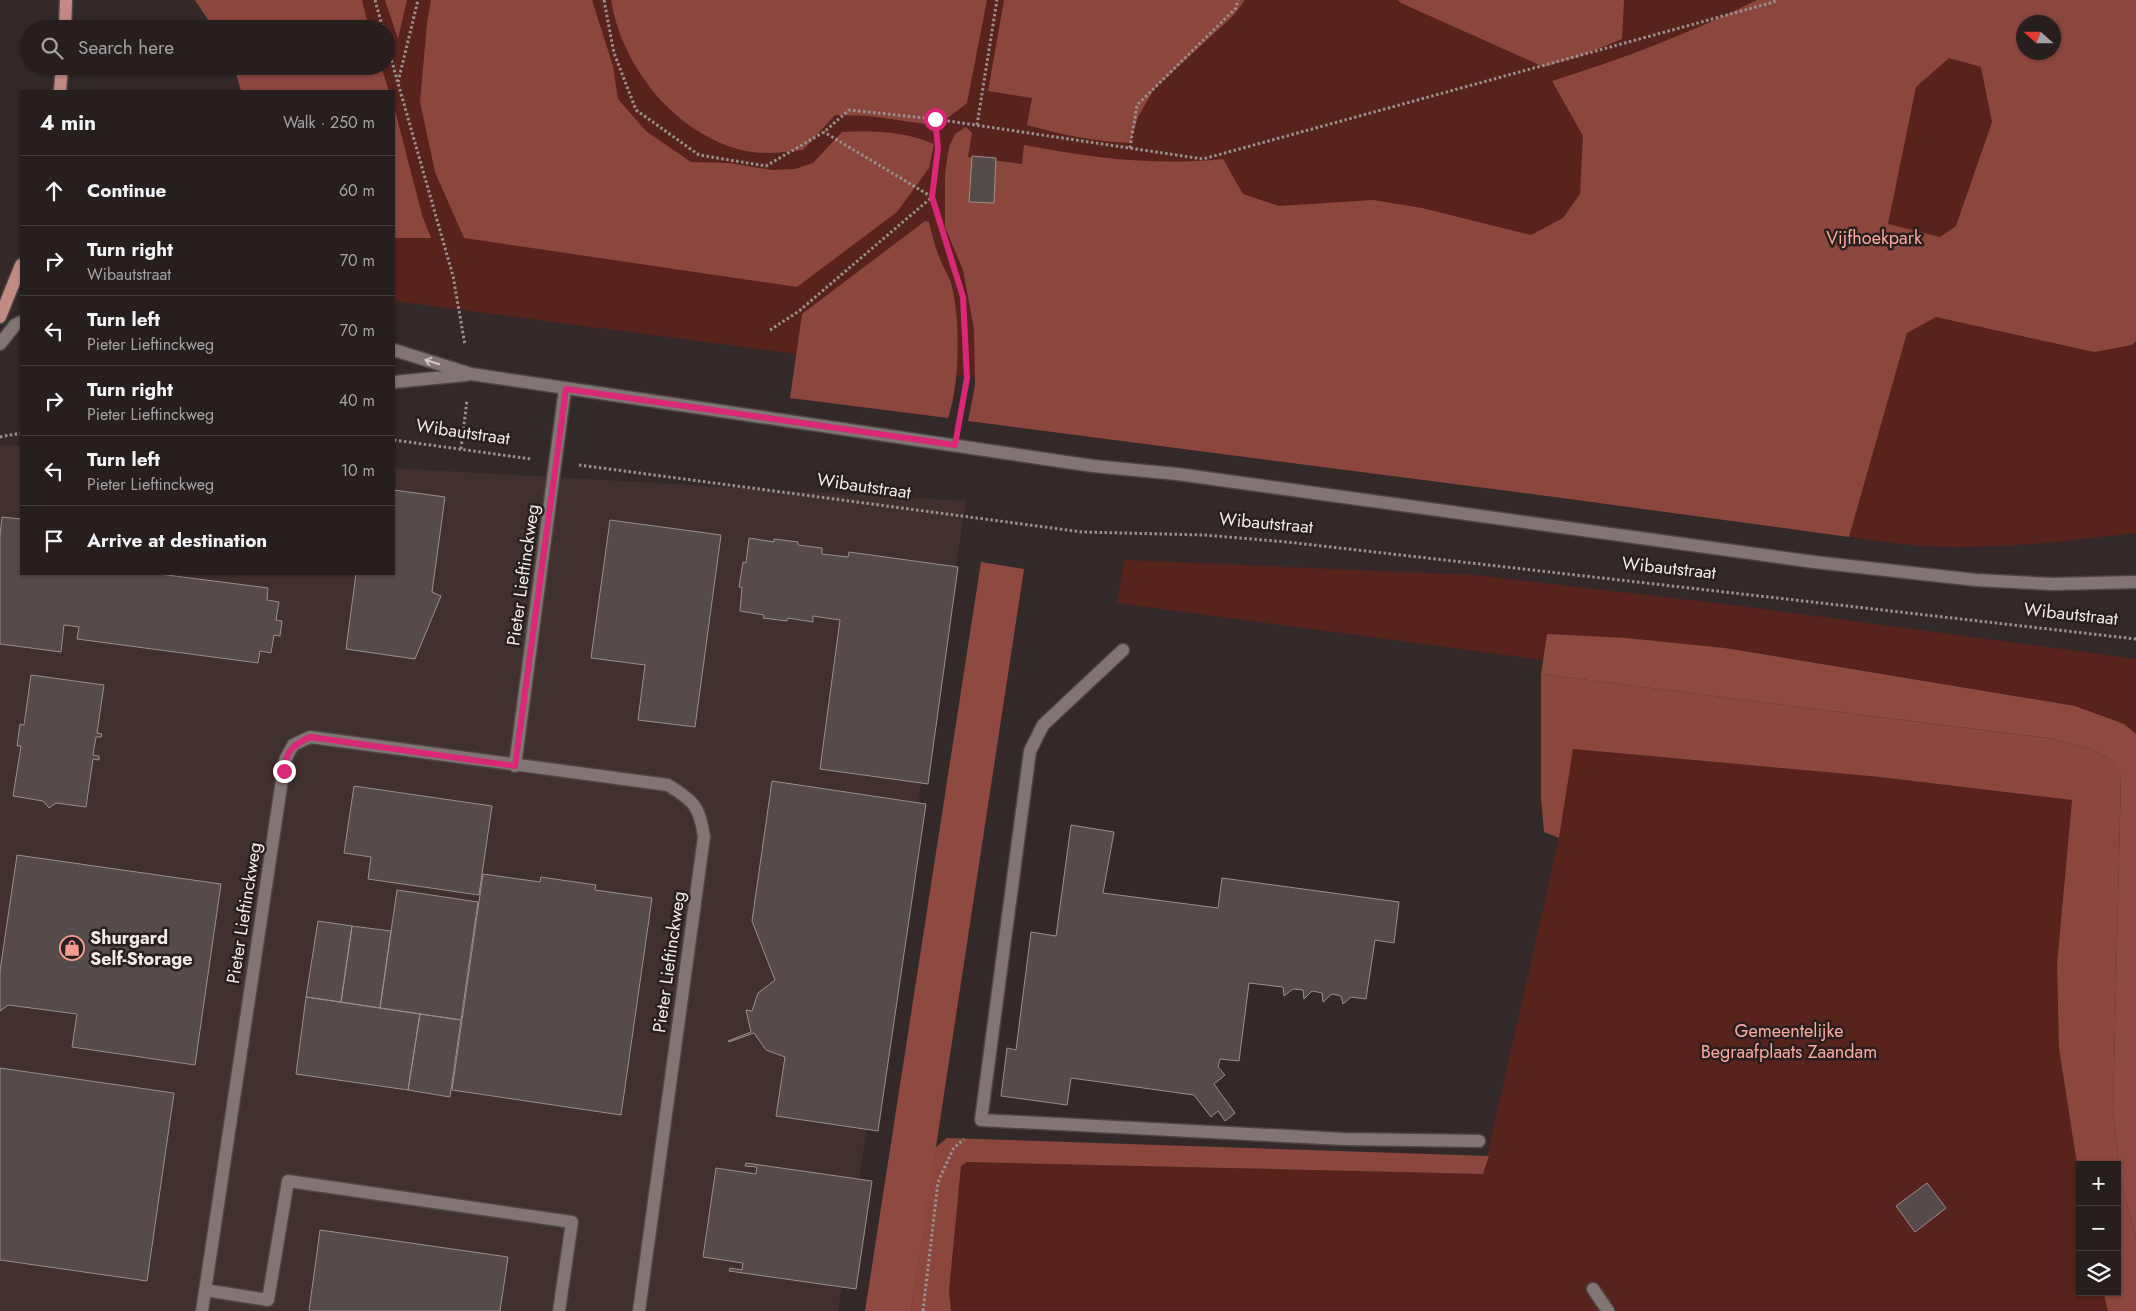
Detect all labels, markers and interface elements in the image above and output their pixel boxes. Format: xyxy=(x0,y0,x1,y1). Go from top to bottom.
north arrow xyxy=(2016,15,2061,60)
search box xyxy=(20,20,395,75)
icon: search xyxy=(38,34,66,62)
text: Search here xyxy=(78,34,174,61)
text: 4 min xyxy=(40,108,96,138)
route start xyxy=(924,108,947,131)
text: Walk · 250 m xyxy=(283,111,375,134)
icon: ahead xyxy=(40,177,68,205)
text: Continue xyxy=(87,177,166,204)
text: 60 m xyxy=(339,179,375,202)
park label: Vijfhoekpark xyxy=(1826,225,1922,251)
text: Turn right xyxy=(87,236,173,263)
icon: right xyxy=(40,247,68,275)
text: 70 m xyxy=(340,249,375,272)
text: Wibautstraat xyxy=(87,263,171,286)
text: Turn left xyxy=(87,306,160,333)
icon: left xyxy=(40,317,68,345)
text: 70 m xyxy=(340,319,375,342)
text: Pieter Lieftinckweg xyxy=(87,333,214,356)
one-way arrow xyxy=(425,357,441,366)
text: Turn right xyxy=(87,376,173,403)
icon: right xyxy=(40,387,68,415)
text: 40 m xyxy=(339,389,375,412)
text: Pieter Lieftinckweg xyxy=(87,403,214,426)
street label: Wibautstraat xyxy=(414,413,512,452)
text: Turn left xyxy=(87,446,160,473)
icon: left xyxy=(40,457,68,485)
text: 10 m xyxy=(341,459,375,482)
street label: Wibautstraat xyxy=(815,467,913,506)
text: Pieter Lieftinckweg xyxy=(87,473,214,496)
street label: Pieter Lieftinckweg xyxy=(500,502,546,648)
street label: Wibautstraat xyxy=(1218,506,1315,540)
icon: arrive xyxy=(40,527,68,555)
text: Arrive at destination xyxy=(87,527,267,554)
street label: Wibautstraat xyxy=(1621,550,1718,586)
street label: Wibautstraat xyxy=(2023,596,2120,632)
route end xyxy=(273,760,296,783)
street label: Pieter Lieftinckweg xyxy=(220,840,268,986)
street label: Pieter Lieftinckweg xyxy=(646,889,692,1035)
place label: Shurgard Self-Storage xyxy=(90,925,193,972)
shop icon: Shurgard Self-Storage xyxy=(59,935,85,961)
park label: Gemeentelijke Begraafplaats Zaandam xyxy=(1701,1018,1877,1065)
map controls xyxy=(2076,1161,2121,1296)
button: + xyxy=(2076,1161,2121,1206)
button: − xyxy=(2076,1206,2121,1251)
button: layers xyxy=(2076,1251,2121,1296)

